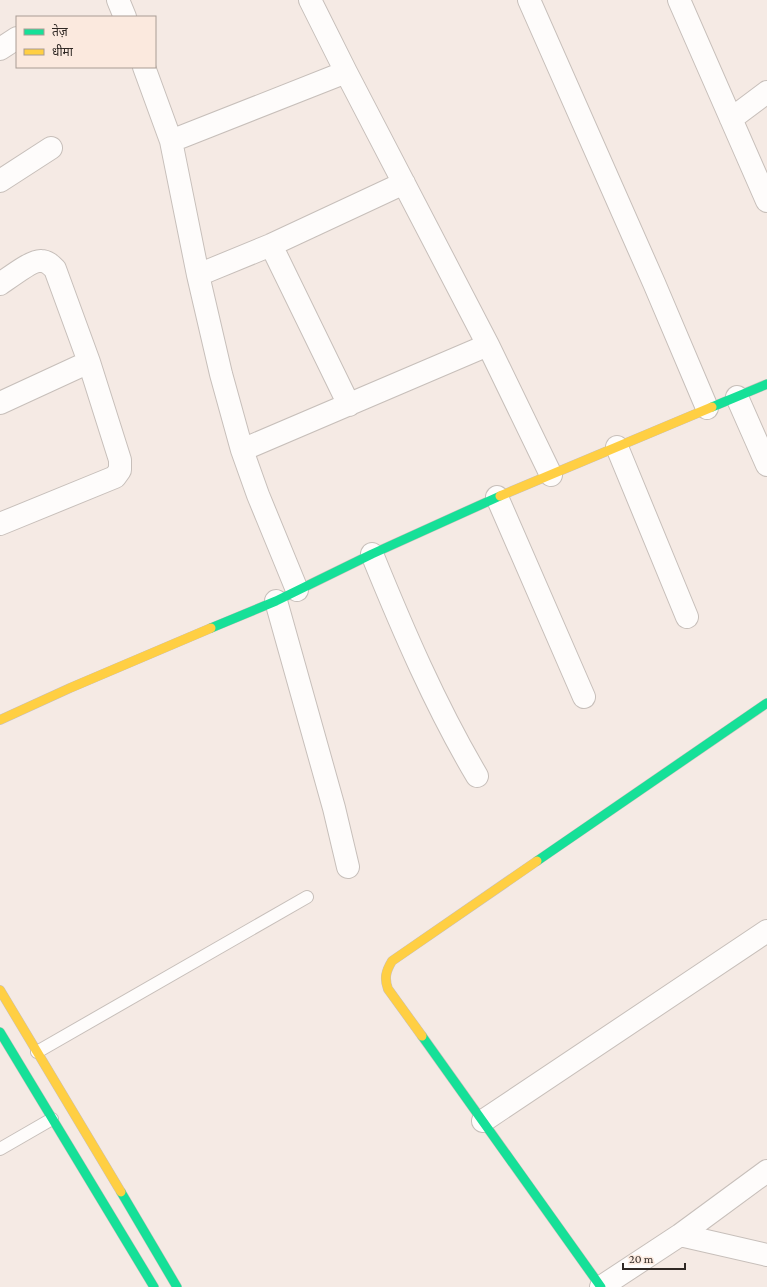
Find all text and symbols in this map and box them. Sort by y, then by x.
legend [16,16,156,68]
text: तेज़ [52,24,69,39]
text: धीमा [52,44,74,59]
scale bar [623,1245,685,1271]
text: 20 m [629,1252,654,1266]

